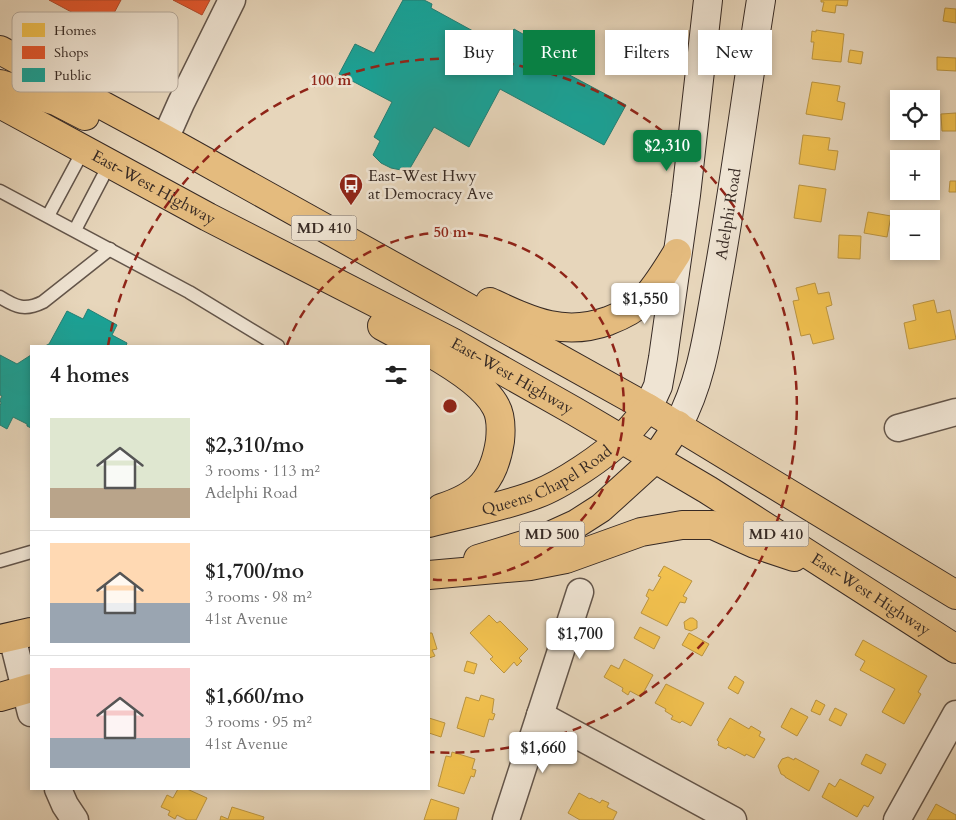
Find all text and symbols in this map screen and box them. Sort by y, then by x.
legend [12,12,178,92]
text: Homes [54,21,96,40]
chip: Buy [445,30,513,75]
chip: Rent [523,30,595,75]
chip: Filters [605,30,688,75]
chip: New [698,30,772,75]
text: Shops [54,43,89,62]
text: Public [54,66,91,85]
text: 100 m [311,70,352,90]
map controls [890,90,940,260]
button: locate [890,90,940,140]
pin: $2,310 [626,130,708,172]
text: $2,310 [644,135,690,157]
street label: East-West Highway [88,145,220,230]
button: + [890,150,940,200]
place label: East-West Hwy at Democracy Ave [368,165,494,205]
street label: Adelphi Road [710,166,747,261]
bus stop icon: East-West Hwy at Democracy Ave [338,172,364,206]
button: − [890,210,940,260]
road number: MD 410 [292,216,356,240]
text: 50 m [433,222,467,242]
pin: $1,550 [604,282,686,325]
text: $1,550 [622,288,668,310]
street label: East-West Highway [447,333,578,420]
text: 4 homes [50,361,129,390]
icon: filters [382,361,410,389]
centre of rings [441,397,459,415]
text: $2,310/mo [205,431,304,460]
icon: home [90,438,150,498]
street label: Queens Chapel Road [479,440,617,521]
text: 3 rooms · 113 m² [205,460,320,482]
text: Adelphi Road [205,482,298,504]
road number: MD 500 [520,522,584,546]
road number: MD 410 [744,522,808,546]
street label: East-West Highway [807,548,935,641]
text: $1,700/mo [205,557,304,586]
icon: home [90,563,150,623]
text: 3 rooms · 98 m² [205,586,312,608]
text: 41st Avenue [205,608,288,630]
pin: $1,700 [539,618,621,660]
text: $1,700 [557,623,603,645]
text: $1,660/mo [205,682,304,711]
icon: home [90,688,150,748]
text: 3 rooms · 95 m² [205,711,312,733]
pin: $1,660 [502,732,584,774]
text: 41st Avenue [205,733,288,755]
text: $1,660 [520,737,566,759]

